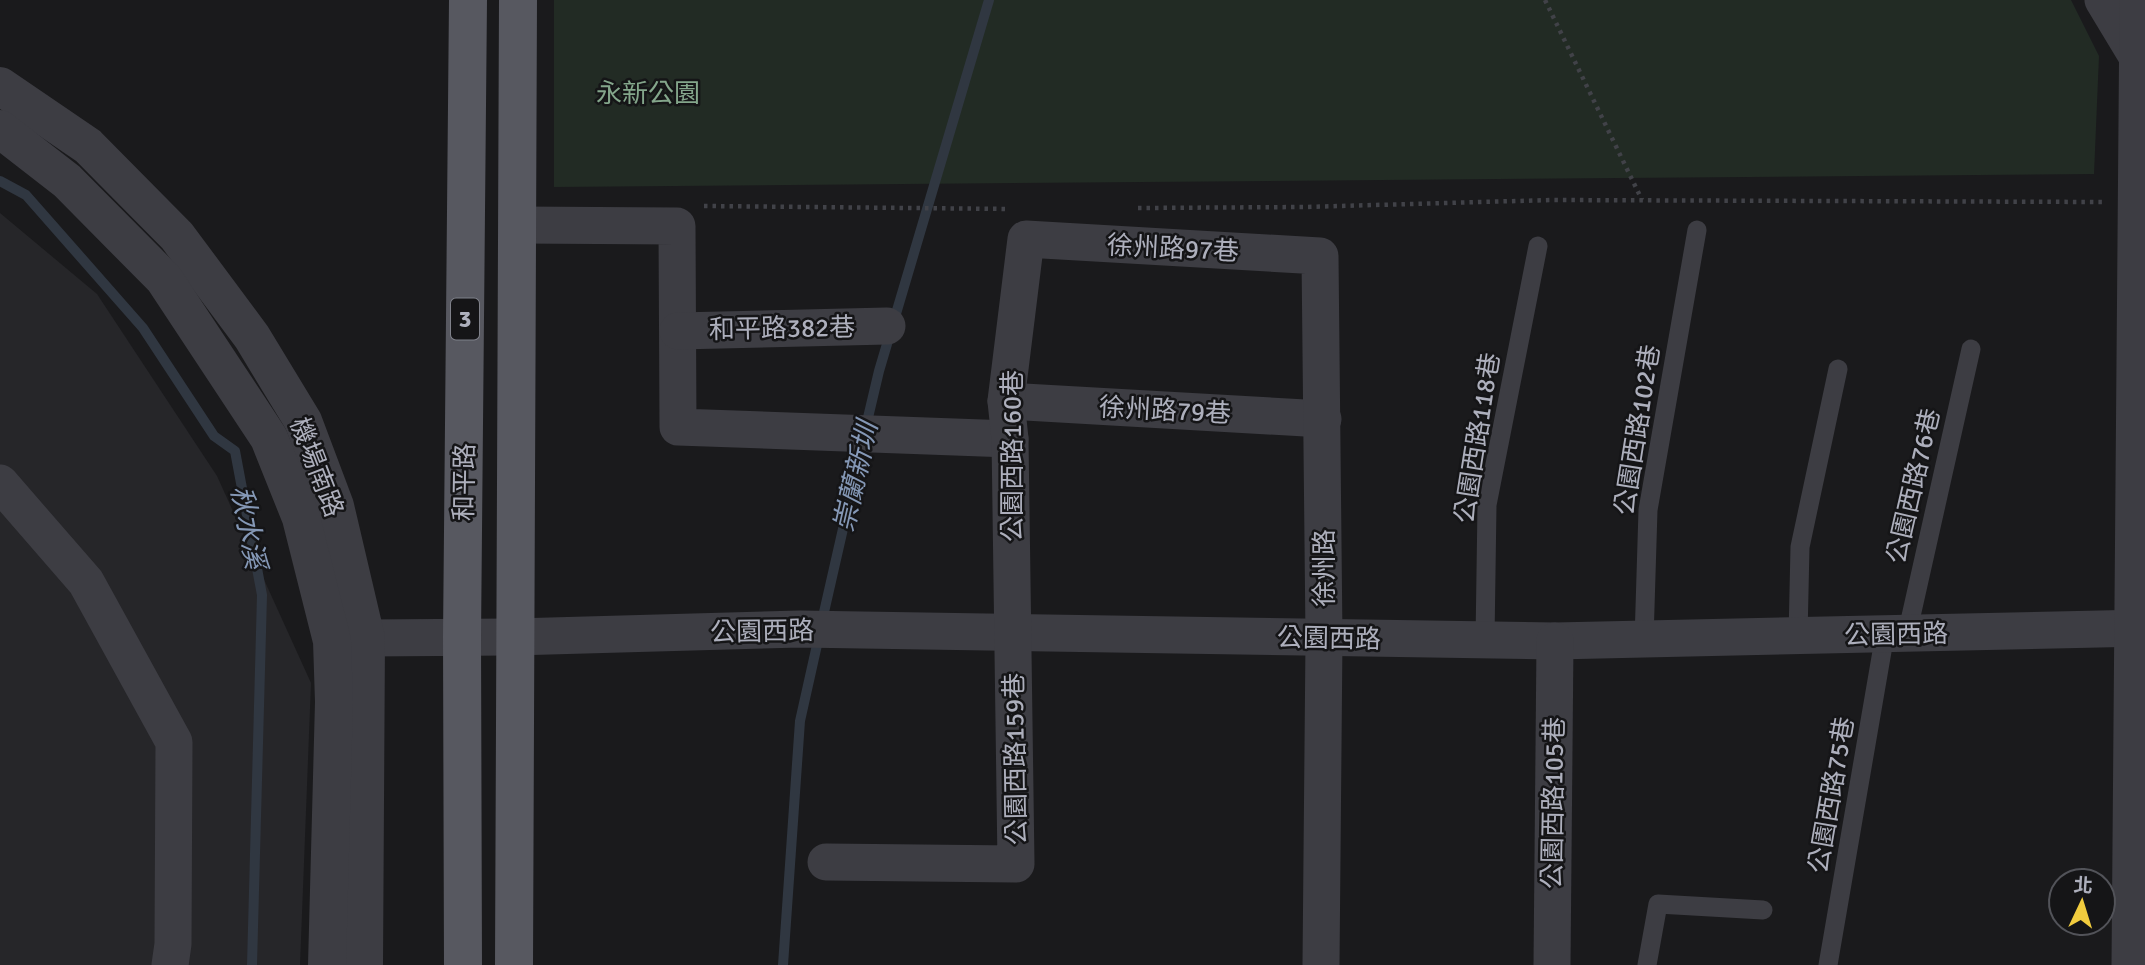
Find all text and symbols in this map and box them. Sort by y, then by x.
park label: 永新公園 [596,78,700,110]
street label: 徐州路97巷 [1106,230,1240,268]
road number: 3 [451,298,479,340]
street label: 和平路382巷 [709,312,855,346]
street label: 公園西路102巷 [1609,343,1667,518]
street label: 公園西路118巷 [1449,351,1507,526]
street label: 公園西路160巷 [997,370,1029,542]
street label: 徐州路79巷 [1098,392,1232,430]
street label: 公園西路76巷 [1881,406,1947,567]
street label: 機場南路 [282,413,350,522]
water label: 崇蘭新圳 [827,415,886,536]
street label: 和平路 [448,443,482,521]
water label: 秋水溪 [223,483,273,576]
street label: 徐州路 [1309,529,1341,607]
street label: 公園西路 [710,615,814,649]
street label: 公園西路 [1844,618,1948,652]
street label: 公園西路 [1277,622,1381,656]
street label: 公園西路159巷 [999,673,1033,845]
street label: 公園西路75巷 [1803,715,1861,876]
street label: 公園西路105巷 [1537,717,1571,889]
north arrow [2047,867,2117,937]
text: 北 [2073,873,2093,899]

